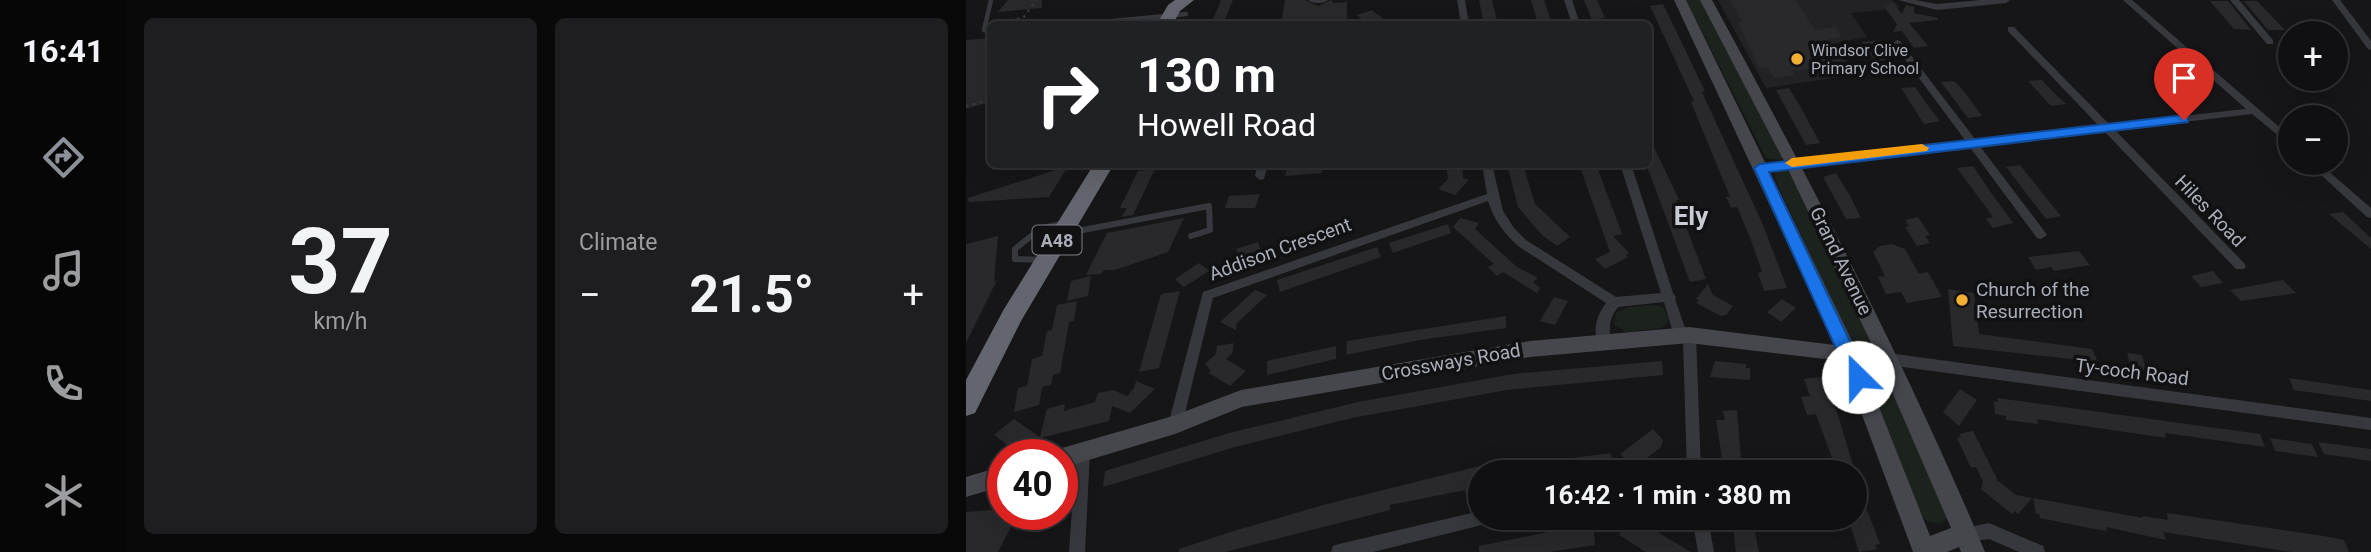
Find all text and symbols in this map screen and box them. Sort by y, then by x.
map controls [2278,21,2348,175]
button: + [2278,21,2348,91]
text: 16:41 [22,32,104,70]
place label: Windsor Clive Primary School [1811,41,1919,78]
text: 130 m [1137,47,1276,104]
pin [2154,48,2214,120]
icon: right [1022,49,1113,140]
marker: Windsor Clive Primary School [1789,51,1805,67]
icon: arrive [2165,59,2203,97]
button: − [2278,105,2348,175]
text: Howell Road [1137,106,1316,144]
icon: directions [39,133,88,182]
street label: Hiles Road [2170,170,2250,252]
district label: Ely [1674,201,1709,231]
street label: Grand Avenue [1805,203,1877,319]
text: 37 [288,209,393,315]
street label: Addison Crescent [1206,213,1354,285]
road number: A48 [1032,226,1082,254]
text: Climate [579,229,658,256]
icon: music [39,246,88,295]
text: 21.5° [689,264,814,325]
text: − [579,273,601,317]
text: + [902,273,924,317]
place label: Church of the Resurrection [1976,278,2090,323]
marker: Church of the Resurrection [1954,292,1970,308]
text: km/h [314,308,368,335]
street label: Crossways Road [1380,338,1522,386]
position arrow [1821,340,1895,414]
street label: Ty-coch Road [2074,354,2190,390]
icon: phone [39,359,88,408]
speed limit sign: 40 [987,439,1078,530]
icon: climate [39,471,88,520]
text: 16:42 · 1 min · 380 m [1544,480,1791,510]

